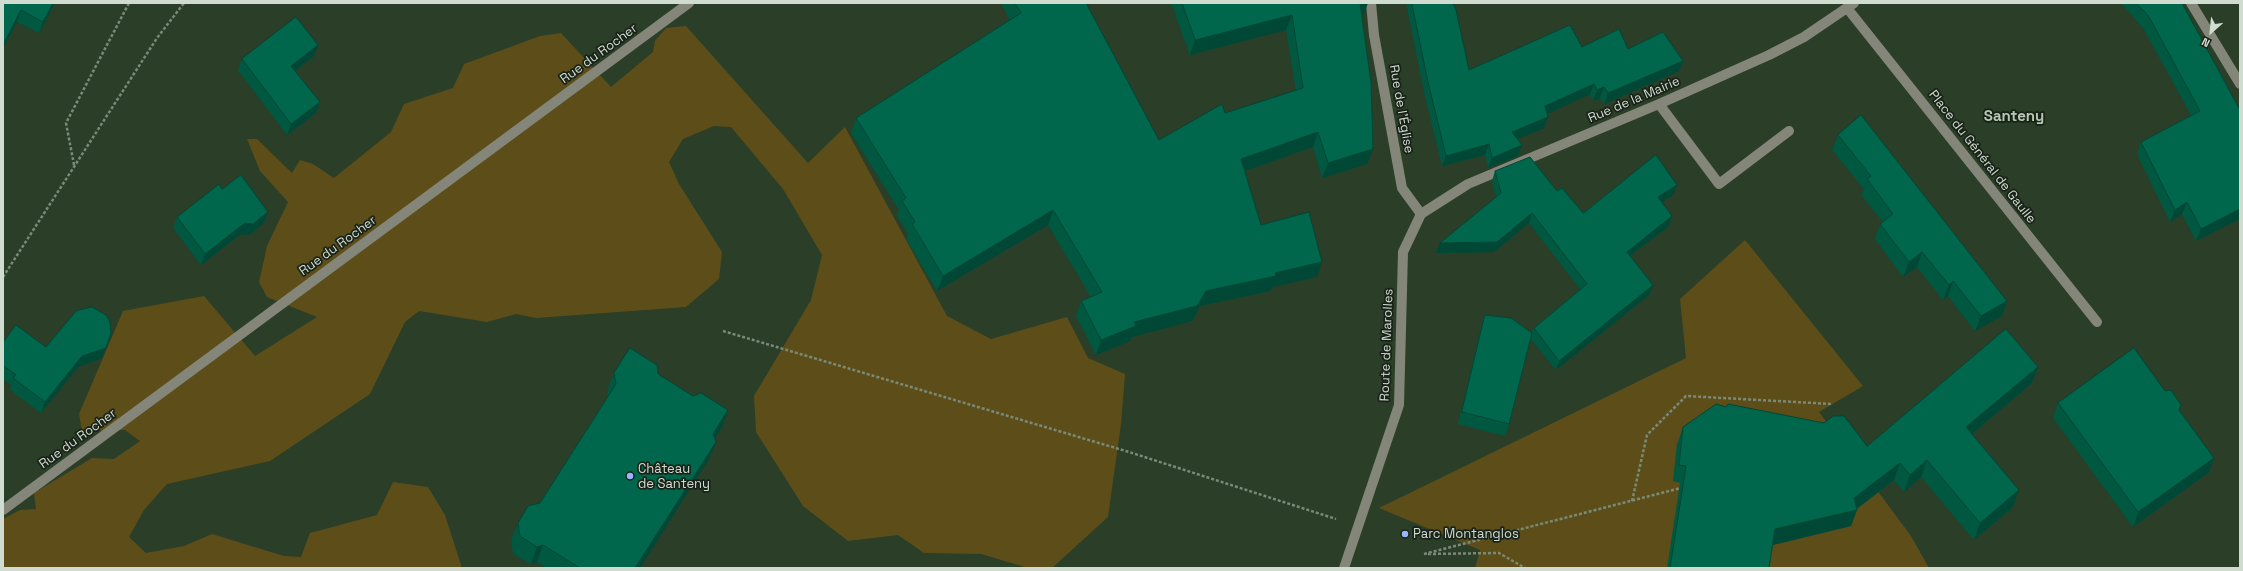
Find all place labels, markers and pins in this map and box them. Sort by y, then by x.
place label: Château de Santeny [638,461,710,492]
marker: Château de Santeny [625,471,635,481]
place label: Parc Montanglos [1413,526,1519,542]
marker: Parc Montanglos [1400,529,1410,539]

